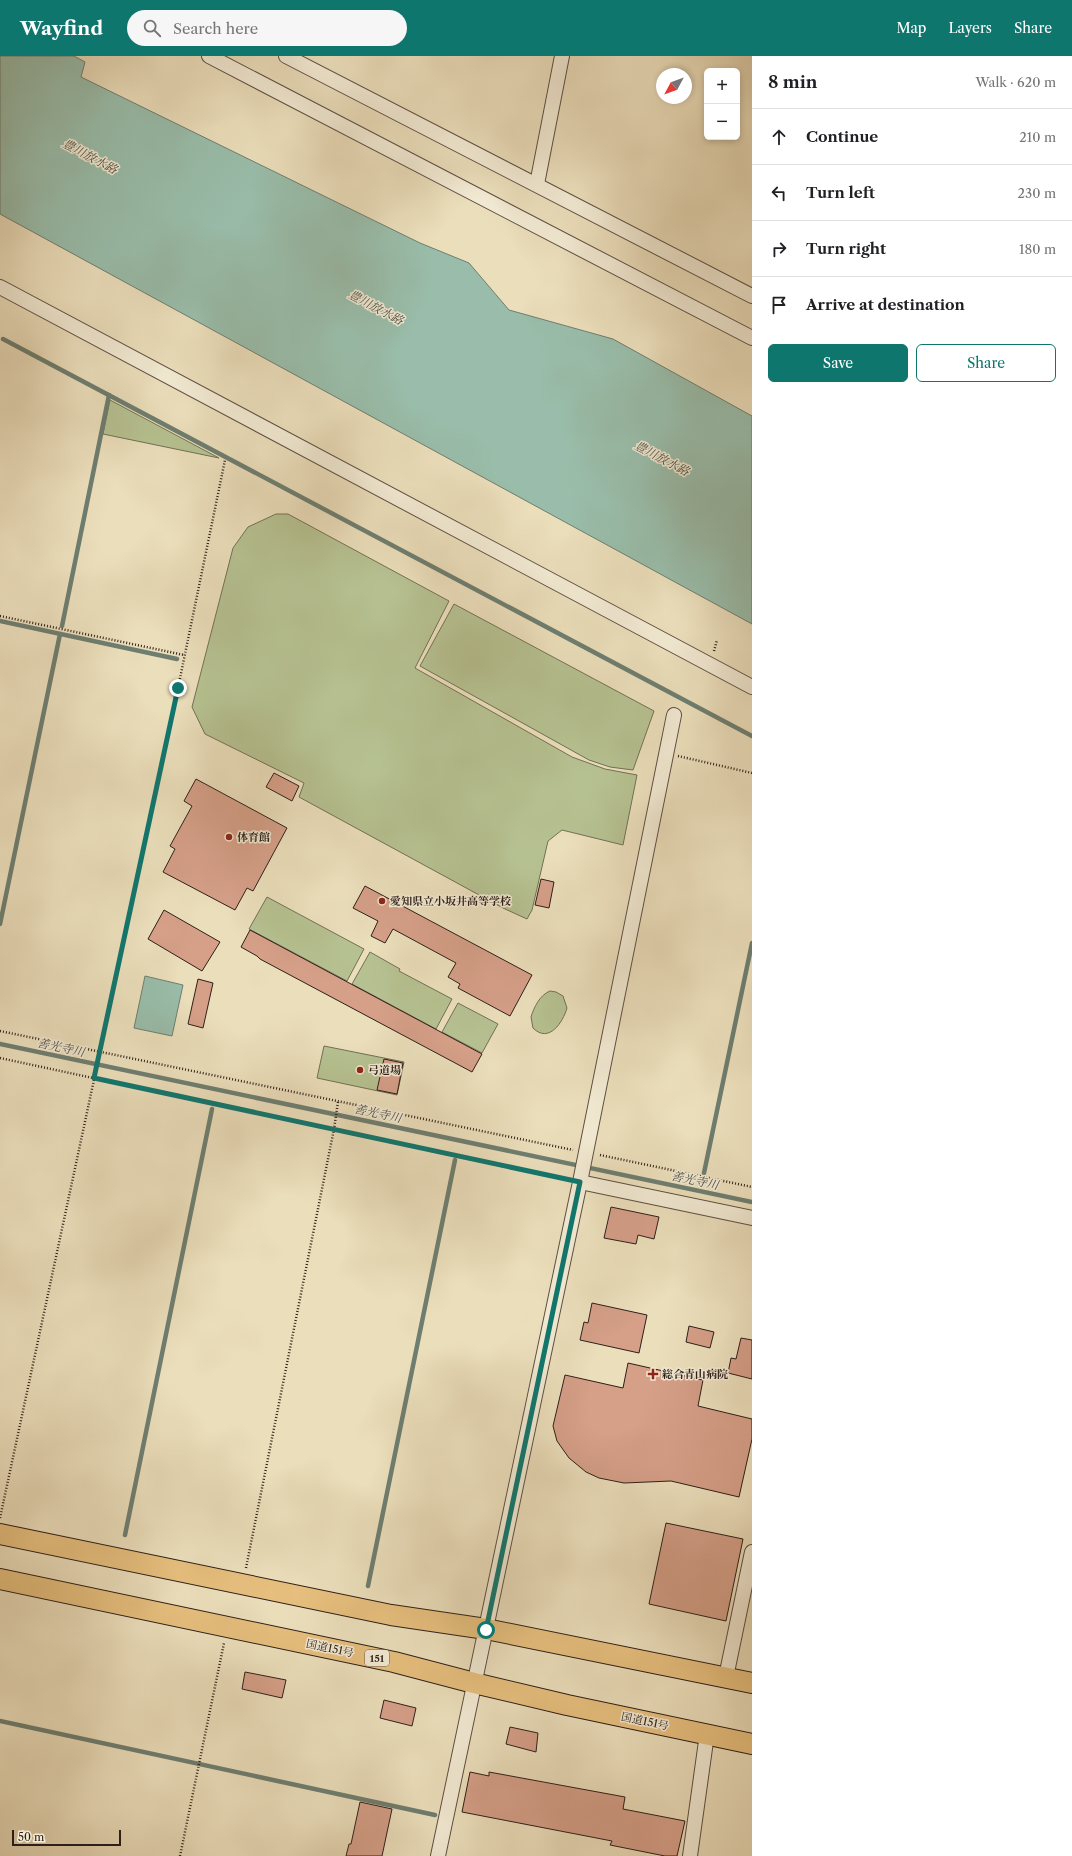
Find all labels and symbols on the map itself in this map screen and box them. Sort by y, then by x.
north arrow [656,68,692,104]
water label: 豊川放水路 [60,135,121,177]
water label: 豊川放水路 [346,286,407,328]
water label: 豊川放水路 [632,437,693,479]
route end [169,679,187,697]
place label: 体育館 [237,830,270,844]
marker: 体育館 [224,832,234,842]
place label: 愛知県立小坂井高等学校 [390,894,511,908]
marker: 愛知県立小坂井高等学校 [377,896,387,906]
water label: 善光寺川 [36,1035,88,1060]
place label: 弓道場 [368,1063,401,1077]
marker: 弓道場 [355,1065,365,1075]
water label: 善光寺川 [353,1101,405,1126]
water label: 善光寺川 [670,1168,722,1193]
place label: 総合青山病院 [662,1367,728,1381]
marker: 総合青山病院 [647,1368,659,1380]
route start [477,1621,495,1639]
street label: 国道151号 [305,1636,355,1660]
road number: 151 [365,1650,389,1666]
street label: 国道151号 [620,1709,670,1733]
scale bar [12,1828,121,1847]

